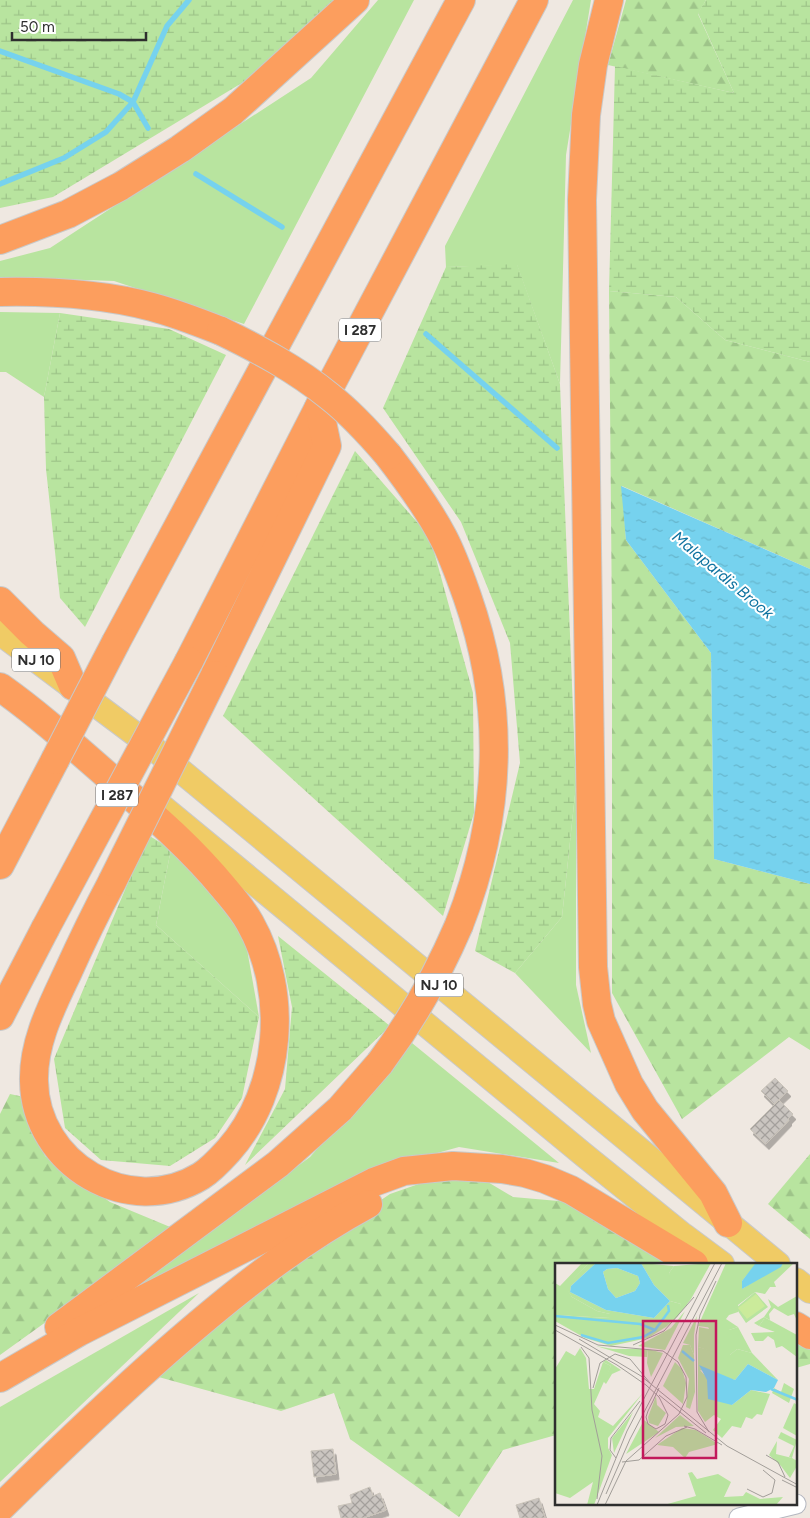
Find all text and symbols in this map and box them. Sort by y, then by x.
scale bar [12,10,146,42]
text: 50 m [20,18,55,36]
road number: I 287 [339,318,381,342]
water label: Malapardis Brook [669,527,778,624]
road number: NJ 10 [12,648,60,672]
road number: I 287 [96,784,138,806]
road number: NJ 10 [415,974,463,996]
inset map [555,1263,798,1506]

